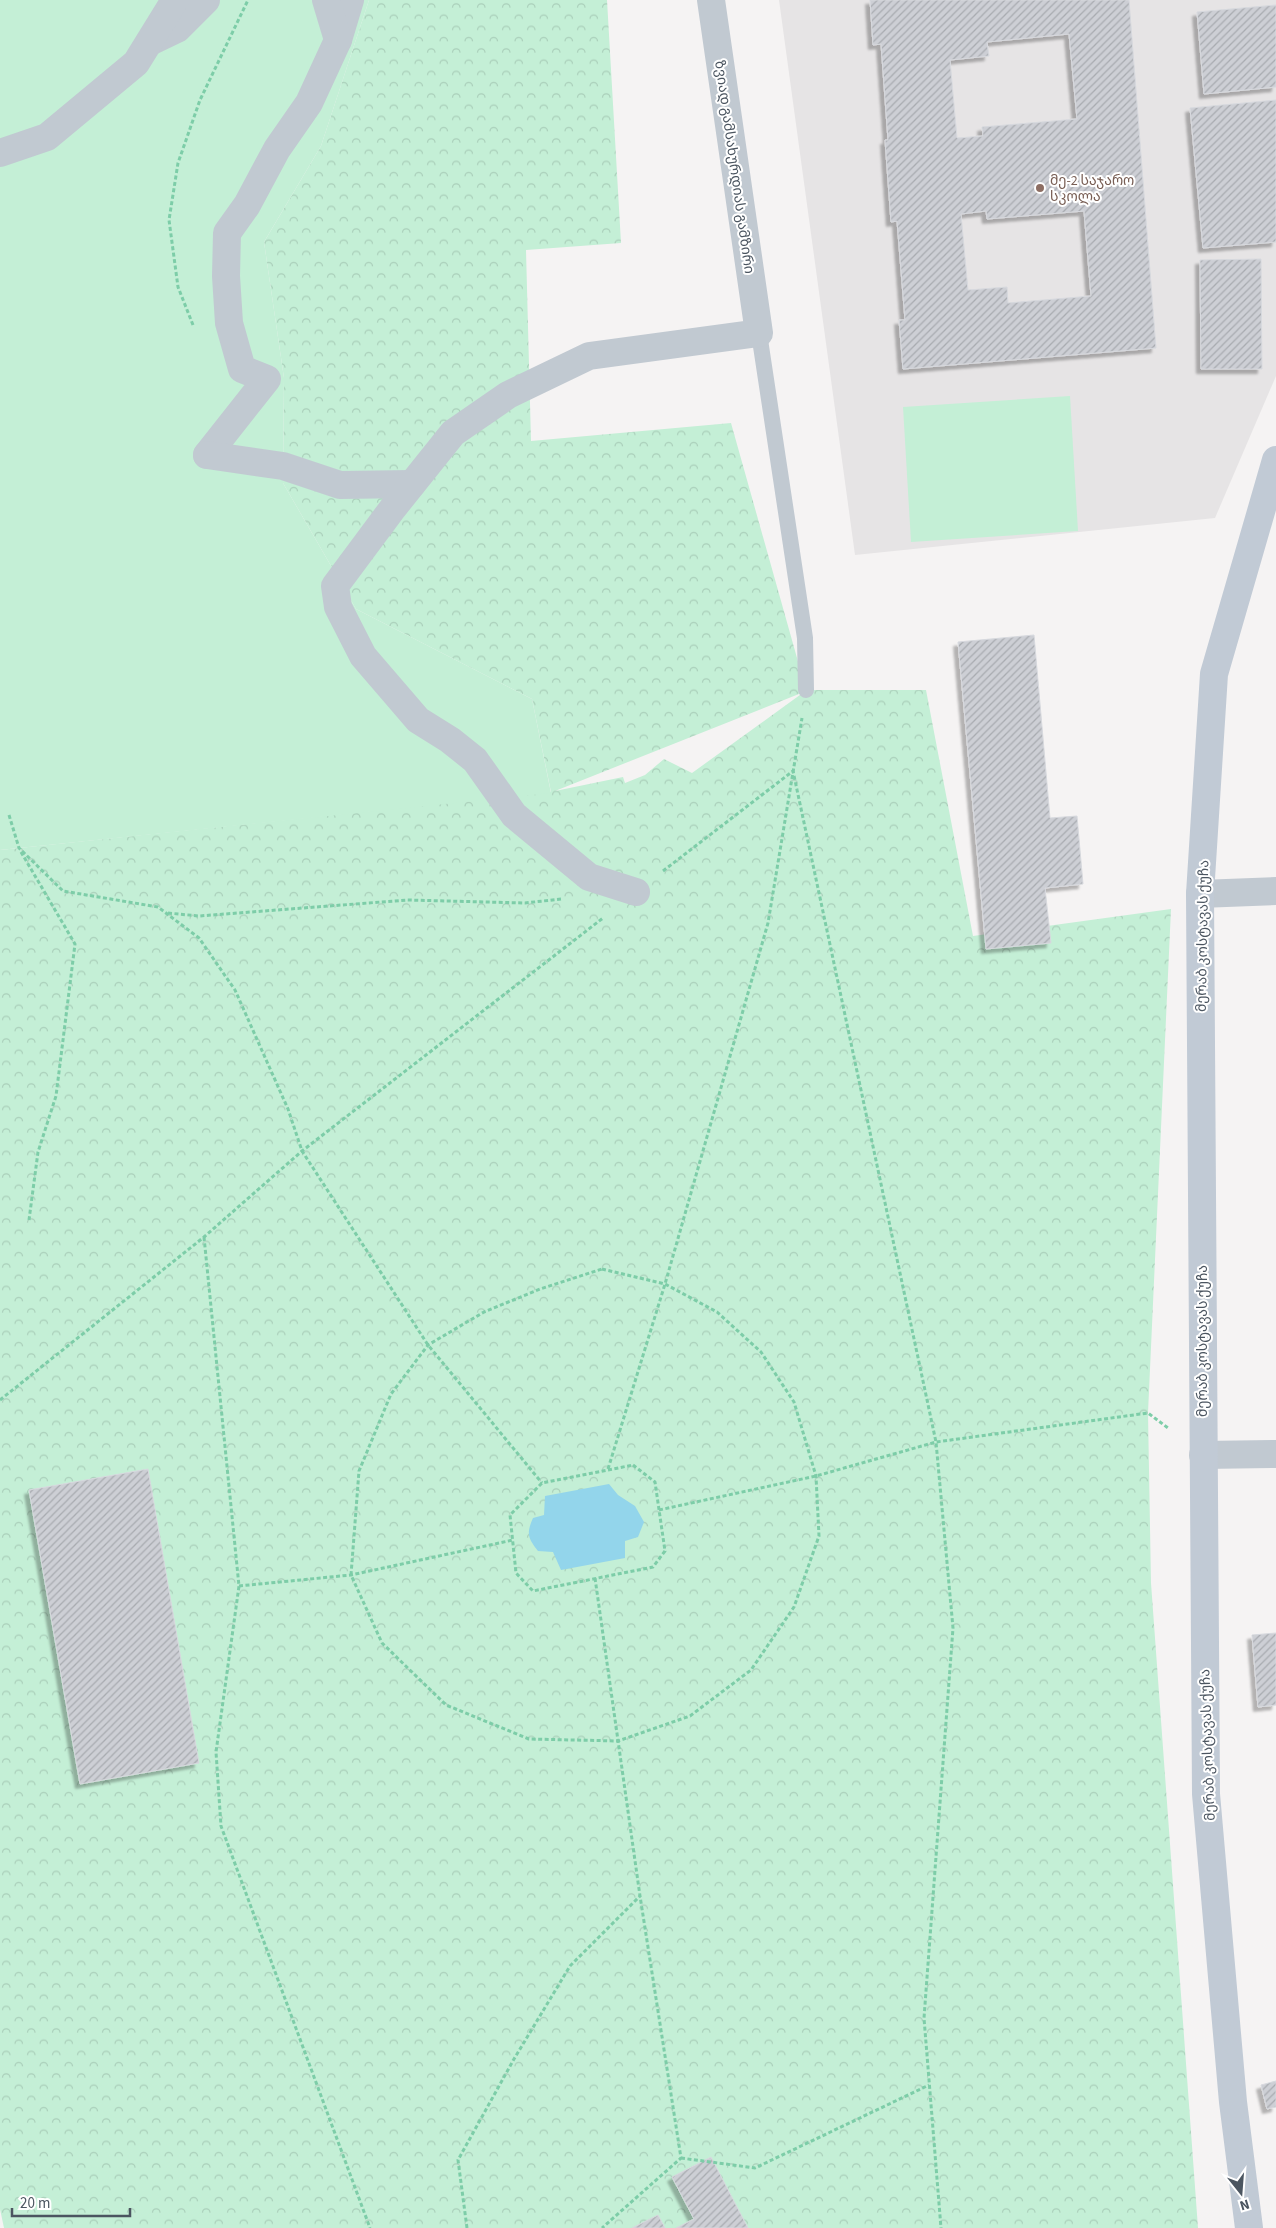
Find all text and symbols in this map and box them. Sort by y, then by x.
street label: ზვიად გამსახურდიას გამზირი [709,59,759,275]
place label: მე-2 საჯარო სკოლა [1050,171,1134,207]
marker: მე-2 საჯარო სკოლა [1034,182,1046,194]
street label: მერაბ კოსტავას ქუჩა [1192,860,1214,1012]
street label: მერაბ კოსტავას ქუჩა [1193,1265,1213,1417]
street label: მერაბ კოსტავას ქუჩა [1195,1669,1221,1821]
north arrow [1216,2168,1266,2218]
scale bar [12,2186,130,2218]
text: 20 m [20,2193,50,2214]
text: N [1237,2194,1252,2215]

